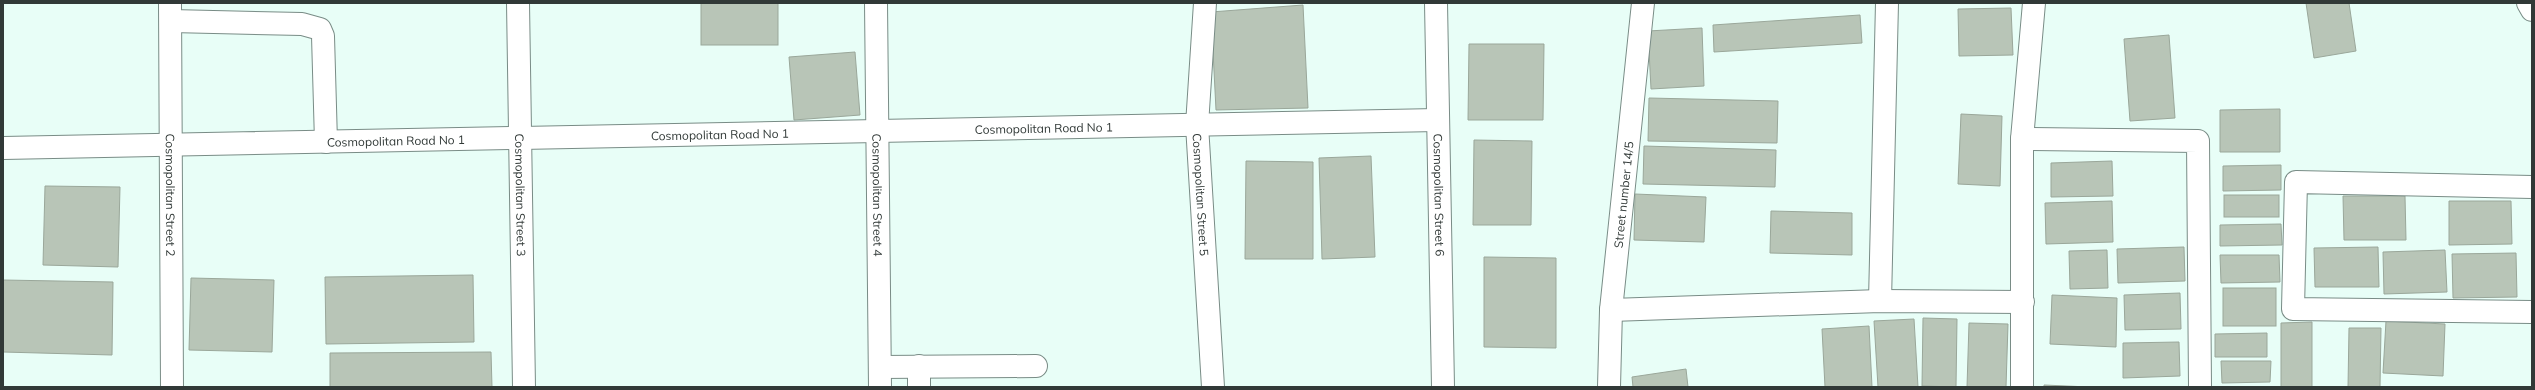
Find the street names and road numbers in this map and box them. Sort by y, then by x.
street label: Cosmopolitan Road No 1 [975,119,1113,137]
street label: Cosmopolitan Road No 1 [651,125,789,143]
street label: Cosmopolitan Road No 1 [327,131,465,149]
street label: Cosmopolitan Street 2 [163,133,179,257]
street label: Cosmopolitan Street 3 [513,133,529,257]
street label: Cosmopolitan Street 4 [870,133,886,257]
street label: Cosmopolitan Street 5 [1190,133,1212,256]
street label: Cosmopolitan Street 6 [1431,133,1448,257]
street label: Street number 14/5 [1610,141,1636,249]

